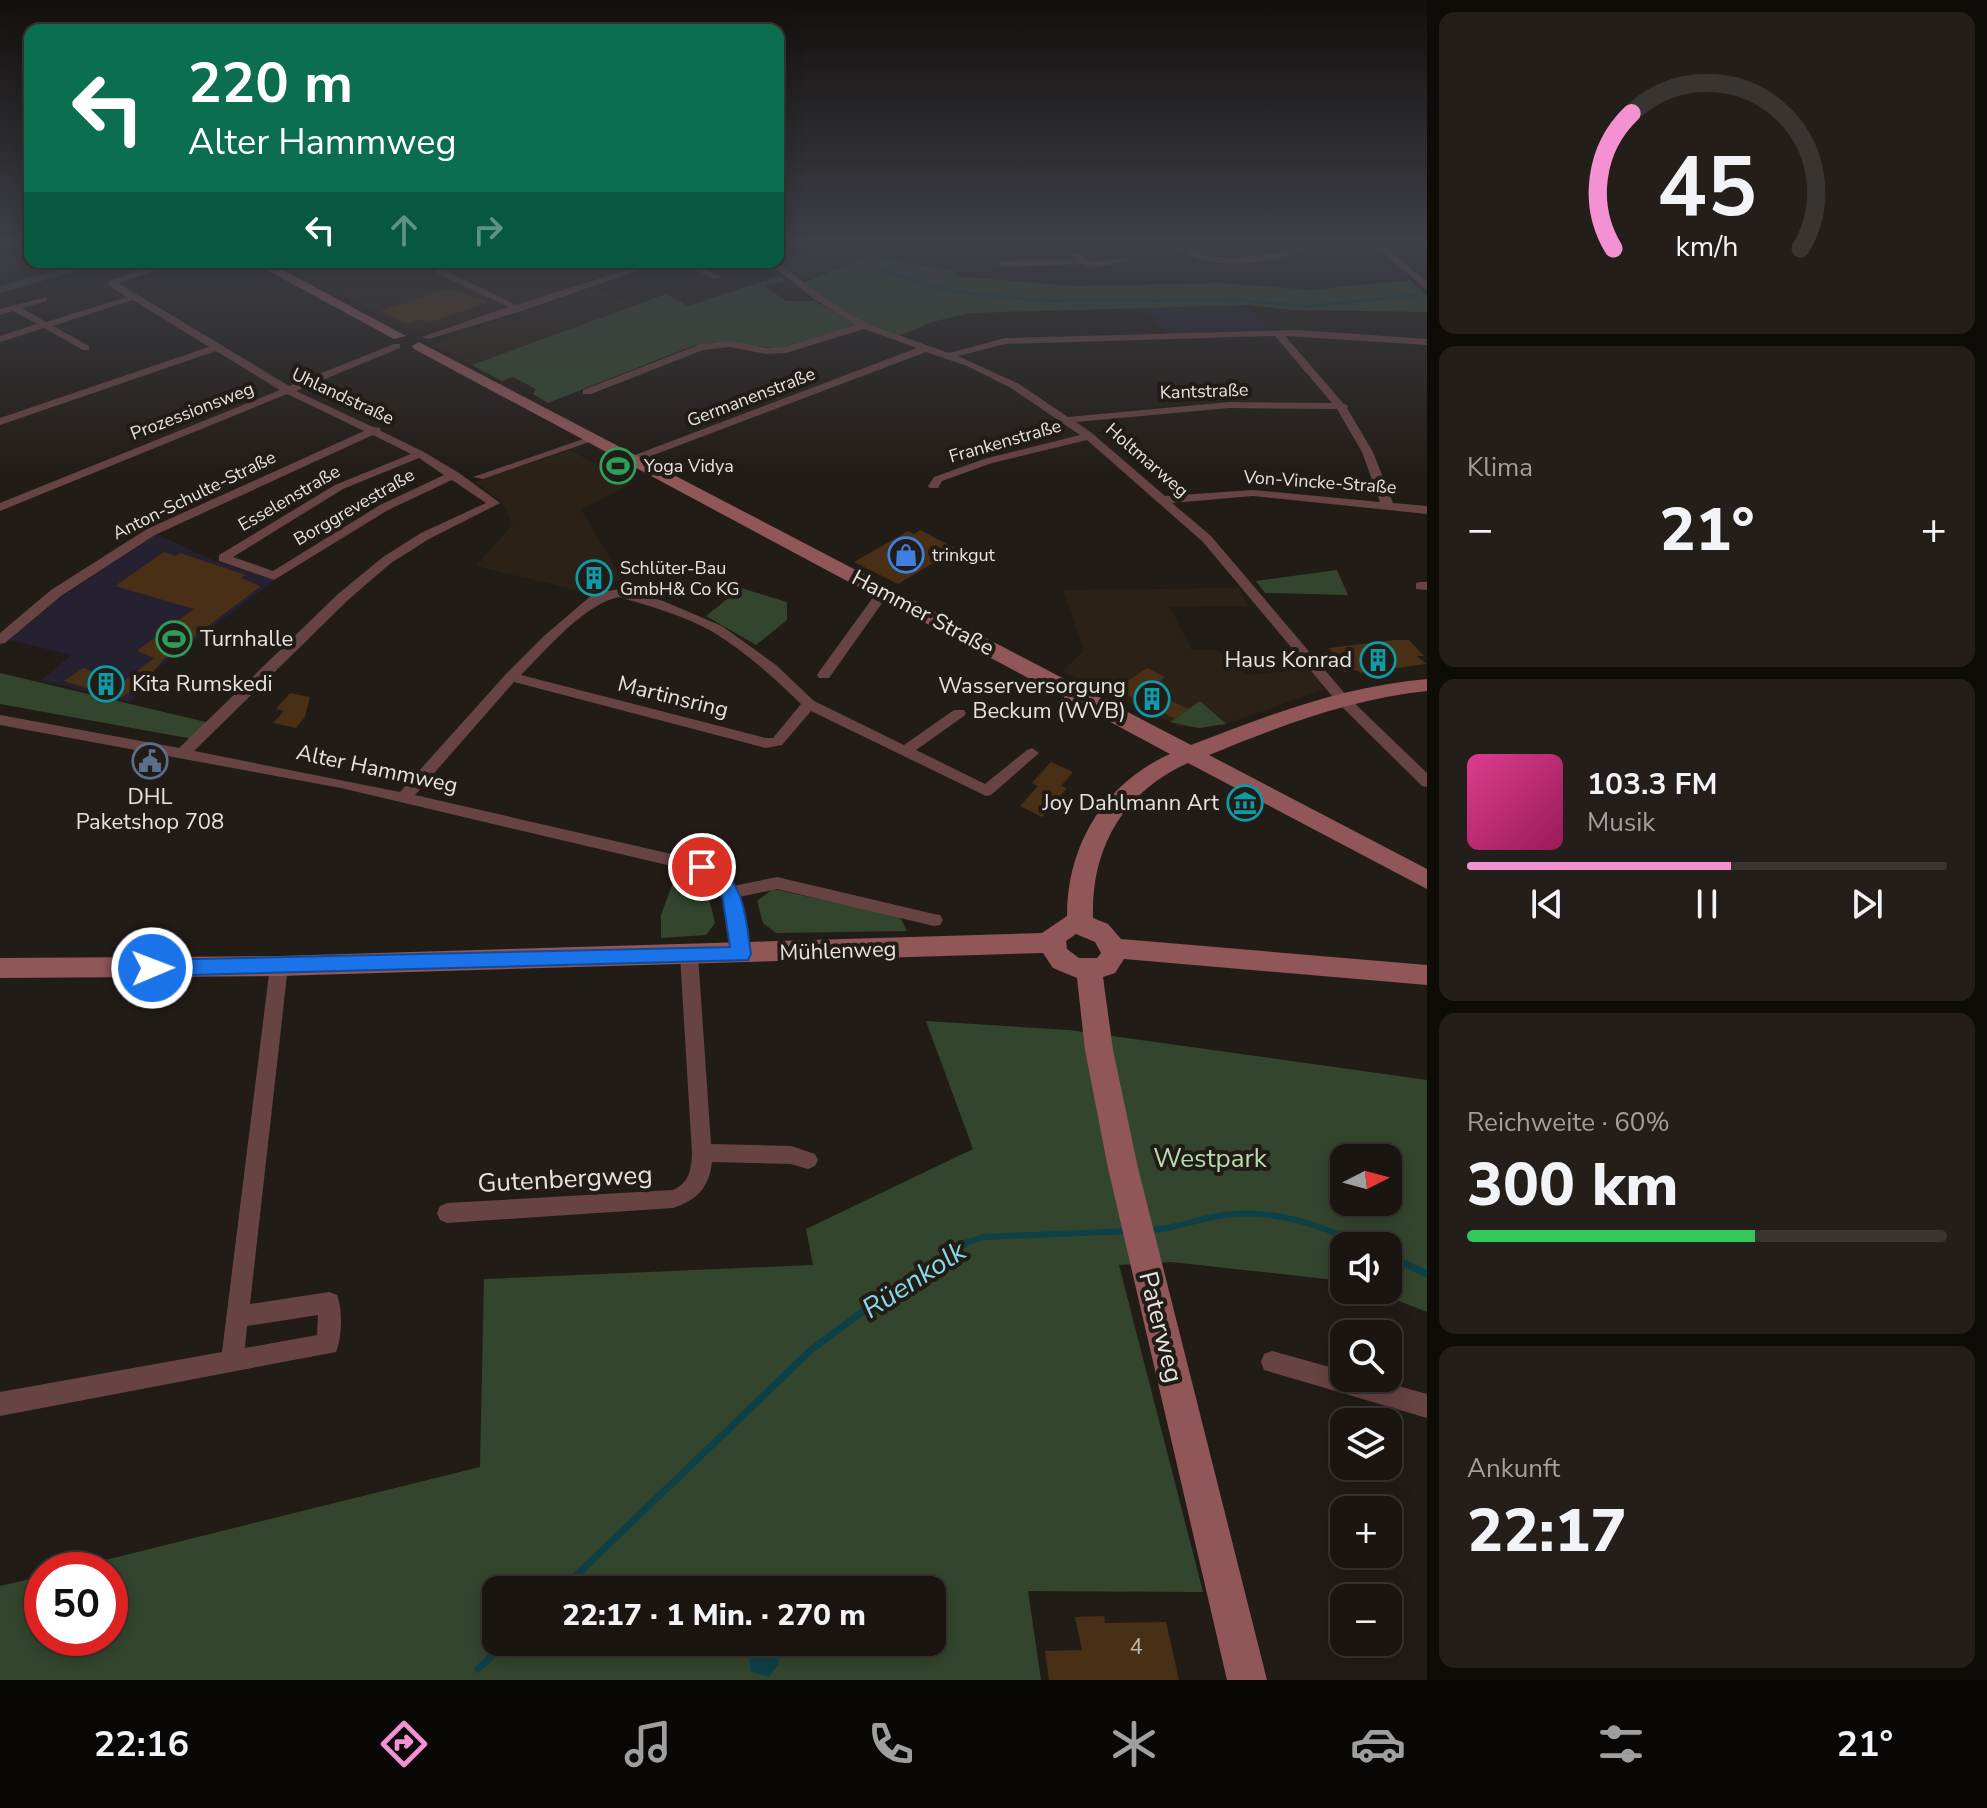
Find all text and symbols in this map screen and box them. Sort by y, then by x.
text: 220 m [188,45,353,122]
icon: left [56,56,160,160]
text: Alter Hammweg [188,118,456,167]
text: 45 [1657,130,1757,243]
icon: left [298,208,342,252]
icon: ahead [382,208,426,252]
icon: right [466,208,510,252]
text: km/h [1676,227,1738,266]
street label: Uhlandstraße [288,362,398,430]
street label: Germanenstraße [683,362,819,432]
street label: Prozessionsweg [127,376,257,446]
street label: Kantstraße [1159,377,1249,405]
street label: Frankenstraße [946,414,1064,468]
street label: Holtmarweg [1101,417,1193,503]
street label: Anton-Schulte-Straße [108,445,280,545]
sports icon: Yoga Vidya [599,447,637,485]
text: Klima [1467,450,1533,485]
place label: Yoga Vidya [643,454,734,478]
street label: Esselenstraße [234,459,344,537]
street label: Borggrevestraße [289,463,419,551]
street label: Von-Vincke-Straße [1242,465,1397,499]
text: 21° [1659,489,1755,571]
text: − [1467,500,1493,560]
text: + [1921,500,1947,560]
shop icon: trinkgut [887,536,925,574]
place label: trinkgut [932,543,996,567]
place label: Schlüter-Bau GmbH& Co KG [620,556,740,601]
building icon: Schlüter-Bau GmbH& Co KG [575,559,613,597]
street label: Hammer Straße [847,563,999,663]
sports icon: Turnhalle [155,620,193,658]
place label: Turnhalle [200,624,293,654]
building icon: Haus Konrad [1359,641,1397,679]
place label: Haus Konrad [1225,645,1352,675]
building icon: Kita Rumskedi [87,665,125,703]
place label: Kita Rumskedi [132,669,273,699]
street label: Martinsring [614,669,732,725]
place label: Wasserversorgung Beckum (WVB) [938,671,1126,726]
building icon: Wasserversorgung Beckum (WVB) [1133,680,1171,718]
street label: Alter Hammweg [294,737,460,801]
public building icon: DHL Paketshop 708 [131,742,169,780]
text: 103.3 FM [1587,764,1717,805]
place label: DHL Paketshop 708 [76,782,224,837]
museum icon: Joy Dahlmann Art [1226,784,1264,822]
place label: Joy Dahlmann Art [1042,788,1219,818]
text: Musik [1587,805,1655,840]
pin [668,833,736,901]
icon: arrive [680,845,724,889]
icon: previous [1525,882,1569,926]
icon: pause [1685,882,1729,926]
icon: next [1845,882,1889,926]
position arrow [110,926,194,1010]
street label: Mühlenweg [779,934,897,968]
text: Reichweite · 60% [1467,1105,1670,1140]
park label: Westpark [1153,1141,1268,1176]
north arrow [1330,1144,1402,1216]
map controls [1330,1144,1402,1656]
text: 300 km [1467,1144,1679,1226]
street label: Gutenbergweg [477,1157,653,1201]
water label: Rüenkolk [855,1232,974,1328]
button: sound [1330,1232,1402,1304]
street label: Paterweg [1130,1268,1192,1386]
button: search [1330,1320,1402,1392]
button: layers [1330,1408,1402,1480]
text: Ankunft [1467,1451,1560,1486]
text: 22:17 [1467,1490,1627,1572]
button: + [1330,1496,1402,1568]
speed limit sign: 50 [24,1552,128,1656]
button: − [1330,1584,1402,1656]
text: 22:17 · 1 Min. · 270 m [562,1595,866,1636]
house number: 4 [1129,1632,1143,1662]
icon: directions [376,1716,432,1772]
icon: music [620,1716,676,1772]
icon: phone [863,1716,919,1772]
icon: climate [1106,1716,1162,1772]
icon: car [1350,1716,1406,1772]
icon: filters [1593,1716,1649,1772]
text: 22:16 [94,1720,189,1769]
text: 21° [1836,1720,1893,1769]

